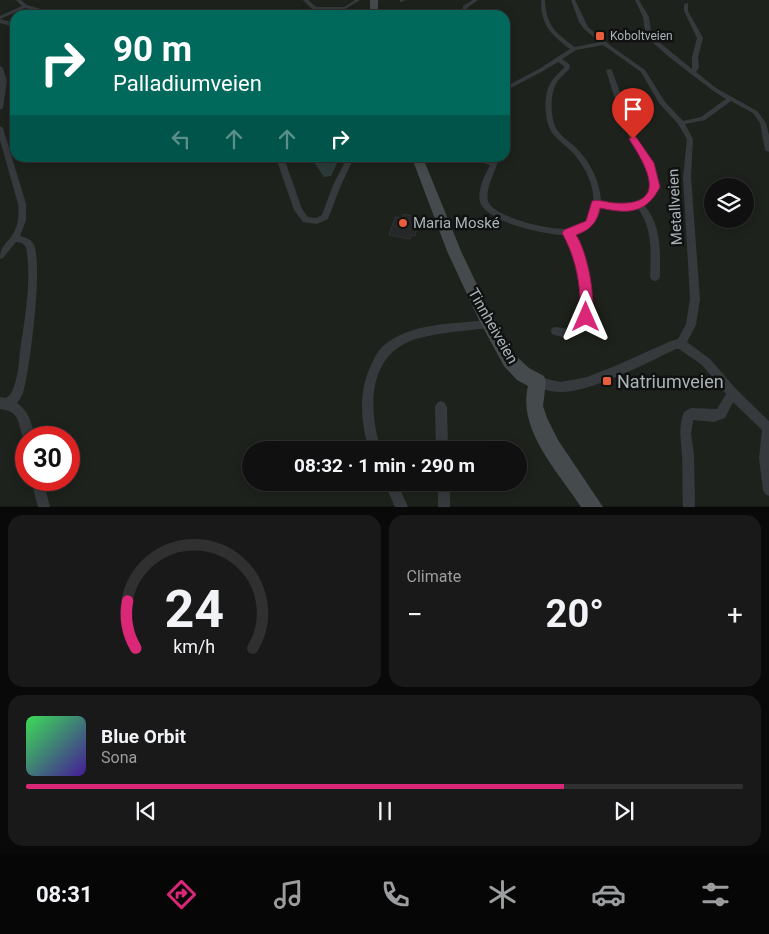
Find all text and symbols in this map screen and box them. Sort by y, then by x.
text: 90 m [113,29,192,70]
place label: Koboltveien [610,29,673,43]
icon: right [30,30,95,95]
marker: Koboltveien [594,30,606,42]
text: Palladiumveien [113,71,262,96]
pin [612,88,654,139]
icon: arrive [619,95,647,123]
icon: left [167,125,195,153]
icon: ahead [220,125,248,153]
icon: ahead [273,125,301,153]
icon: right [326,125,354,153]
street label: Metallveien [664,168,686,246]
map controls [704,178,754,228]
button: layers [704,178,754,228]
place label: Maria Moské [413,214,500,232]
marker: Maria Moské [397,217,409,229]
street label: Tinnheiveien [464,285,522,367]
position arrow [559,290,611,342]
place label: Natriumveien [617,371,724,392]
marker: Natriumveien [601,375,613,387]
speed limit sign: 30 [15,426,80,491]
text: 08:32 · 1 min · 290 m [294,454,475,477]
text: Climate [407,567,461,586]
text: 24 [164,579,224,640]
text: 20° [546,592,604,636]
text: − [407,598,423,631]
text: + [727,598,743,631]
text: km/h [173,636,215,657]
text: Blue Orbit [101,725,186,748]
text: Sona [101,748,137,767]
icon: previous [132,797,160,825]
icon: pause [371,797,399,825]
icon: next [610,797,638,825]
icon: directions [164,877,199,912]
icon: music [271,877,306,912]
icon: phone [378,877,413,912]
icon: climate [485,877,520,912]
icon: car [591,877,626,912]
icon: filters [698,877,733,912]
text: 08:31 [36,882,93,907]

